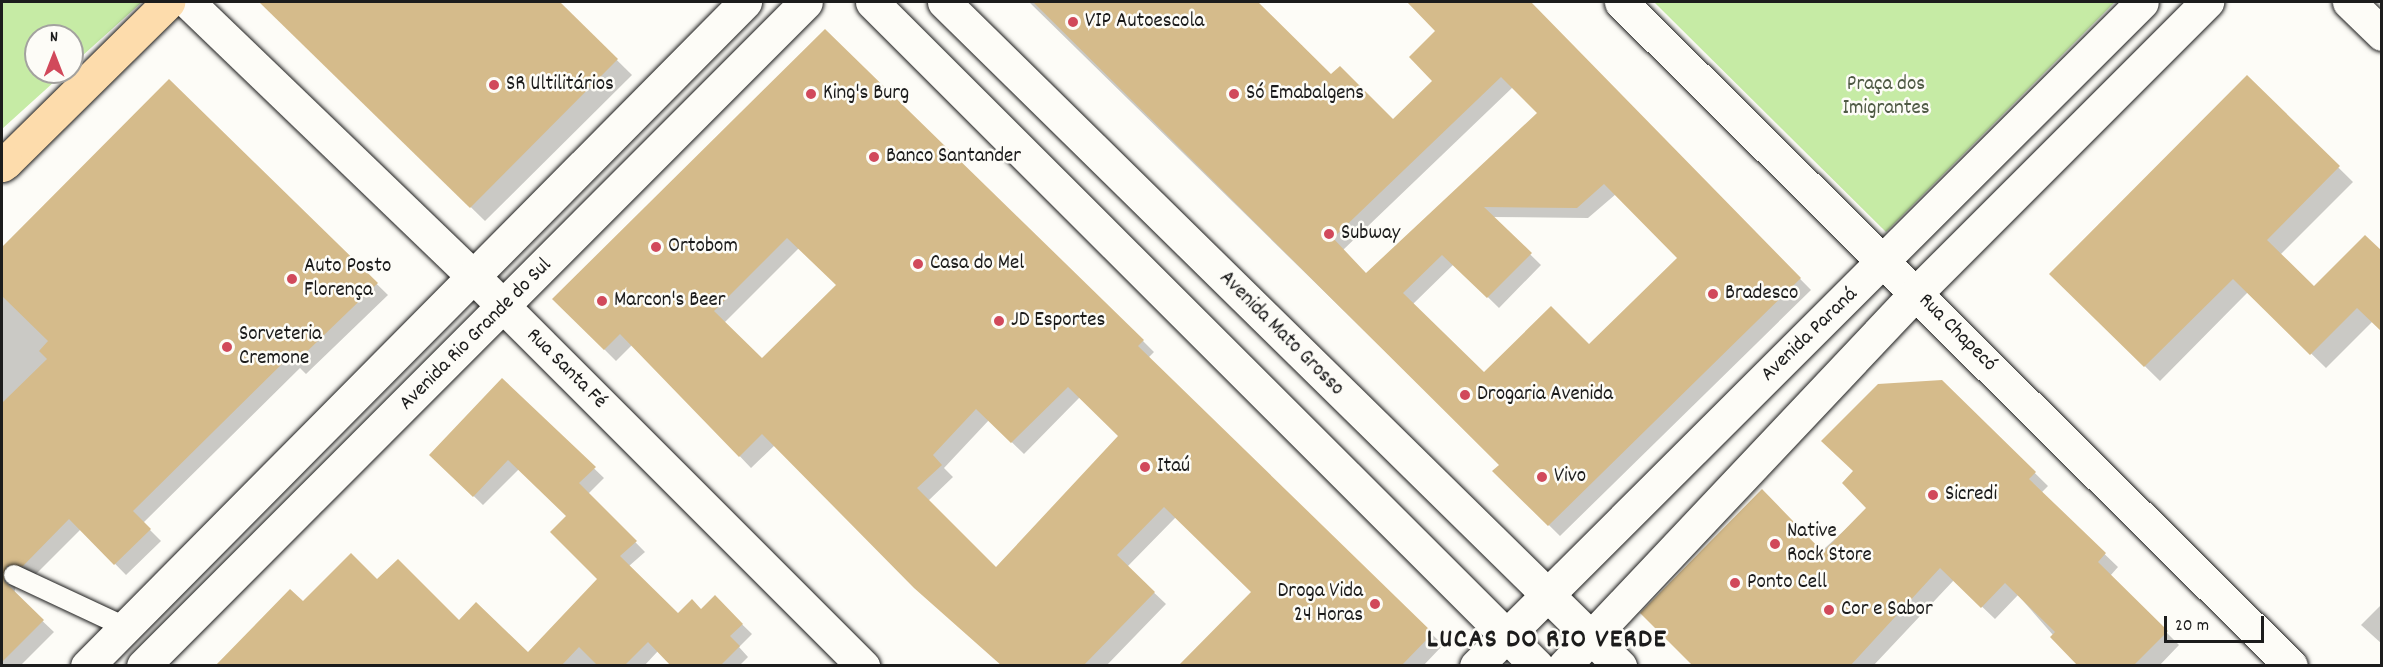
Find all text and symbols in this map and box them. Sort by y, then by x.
place label: VIP Autoescola [1085,9,1204,35]
marker: VIP Autoescola [1066,15,1080,29]
north arrow [24,24,84,84]
text: N [50,26,58,49]
place label: SR Ultilitários [506,72,614,98]
park label: Praça dos Imigrantes [1842,72,1930,122]
marker: SR Ultilitários [487,78,501,92]
place label: King's Burg [823,81,909,107]
place label: Só Emabalgens [1246,81,1364,107]
marker: King's Burg [804,87,818,101]
marker: Só Emabalgens [1227,87,1241,101]
place label: Banco Santander [886,144,1021,170]
marker: Banco Santander [867,150,881,164]
place label: Subway [1341,221,1400,247]
marker: Subway [1322,227,1336,241]
place label: Ortobom [668,234,738,260]
marker: Ortobom [649,240,663,254]
place label: Casa do Mel [930,251,1024,277]
place label: Auto Posto Florença [304,254,391,304]
street label: Avenida Rio Grande do Sul [395,254,557,416]
marker: Casa do Mel [911,257,925,271]
street label: Avenida Mato Grosso [1213,266,1349,402]
marker: Auto Posto Florença [285,272,299,286]
place label: Bradesco [1725,281,1798,307]
street label: Avenida Paraná [1756,283,1864,387]
marker: Bradesco [1706,287,1720,301]
place label: Marcon's Beer [614,288,725,314]
street label: Rua Chapecó [1913,289,2001,377]
marker: Marcon's Beer [595,294,609,308]
place label: JD Esportes [1011,308,1105,334]
marker: JD Esportes [992,314,1006,328]
place label: Sorveteria Cremone [239,322,322,372]
street label: Rua Santa Fé [520,323,612,415]
marker: Sorveteria Cremone [220,340,234,354]
place label: Drogaria Avenida [1477,382,1613,408]
marker: Drogaria Avenida [1458,388,1472,402]
place label: Itaú [1157,454,1190,480]
marker: Itaú [1138,460,1152,474]
place label: Vivo [1554,464,1586,490]
marker: Vivo [1535,470,1549,484]
place label: Sicredi [1945,482,1997,508]
marker: Sicredi [1926,488,1940,502]
place label: Native Rock Store [1787,519,1872,569]
marker: Native Rock Store [1768,537,1782,551]
place label: Ponto Cell [1747,570,1827,596]
marker: Ponto Cell [1728,576,1742,590]
place label: Droga Vida 24 Horas [1278,579,1363,629]
marker: Droga Vida 24 Horas [1368,597,1382,611]
place label: Cor e Sabor [1841,597,1933,623]
marker: Cor e Sabor [1822,603,1836,617]
scale bar [2167,604,2268,642]
text: 20 m [2175,614,2209,639]
district label: LUCAS DO RIO VERDE [1427,625,1667,657]

